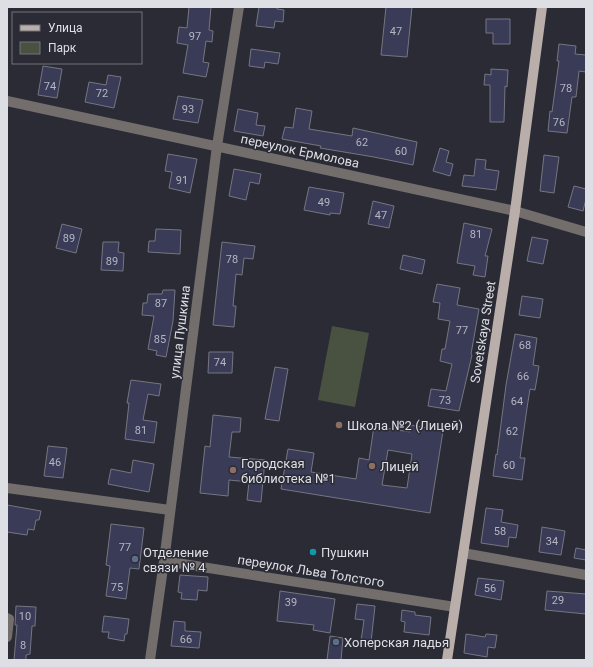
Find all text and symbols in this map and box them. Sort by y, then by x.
legend [12,12,142,64]
text: Улица [48,21,83,35]
house number: 47 [390,25,402,38]
house number: 97 [189,30,201,43]
text: Парк [48,41,77,55]
house number: 74 [44,80,56,93]
house number: 78 [560,82,572,95]
house number: 72 [96,87,108,100]
house number: 93 [182,103,194,116]
house number: 76 [553,116,565,129]
street label: переулок Ермолова [239,131,361,171]
house number: 62 [356,136,368,149]
house number: 60 [395,145,407,158]
house number: 91 [176,174,188,187]
house number: 49 [318,196,330,209]
house number: 47 [375,209,387,222]
house number: 81 [470,228,482,241]
house number: 89 [63,232,75,245]
house number: 78 [226,253,238,266]
house number: 89 [106,255,118,268]
street label: Sovetskaya Street [468,280,498,384]
street label: улица Пушкина [167,284,193,380]
house number: 87 [155,297,167,310]
house number: 77 [456,324,468,337]
house number: 85 [154,333,166,346]
house number: 68 [519,339,531,352]
house number: 74 [214,356,226,369]
house number: 66 [517,370,529,383]
house number: 73 [439,394,451,407]
house number: 64 [511,395,523,408]
place label: Школа №2 (Лицей) [347,418,463,433]
marker: Школа №2 (Лицей) [334,420,344,430]
house number: 81 [135,424,147,437]
house number: 62 [506,425,518,438]
house number: 46 [49,456,61,469]
place label: Городская библиотека №1 [241,456,336,486]
place label: Лицей [380,459,419,474]
house number: 60 [503,459,515,472]
marker: Лицей [367,461,377,471]
marker: Городская библиотека №1 [228,465,238,475]
house number: 58 [494,525,506,538]
house number: 34 [546,535,558,548]
house number: 77 [119,541,131,554]
place label: Отделение связи № 4 [143,545,209,575]
place label: Пушкин [321,545,369,560]
marker: Пушкин [308,547,318,557]
street label: переулок Льва Толстого [237,552,385,590]
marker: Отделение связи № 4 [130,554,140,564]
house number: 75 [111,581,123,594]
house number: 56 [484,582,496,595]
house number: 29 [552,594,564,607]
house number: 39 [285,596,297,609]
house number: 10 [19,610,31,623]
house number: 66 [180,633,192,646]
place label: Хоперская ладья [344,635,449,650]
marker: Хоперская ладья [331,637,341,647]
house number: 8 [20,639,26,652]

